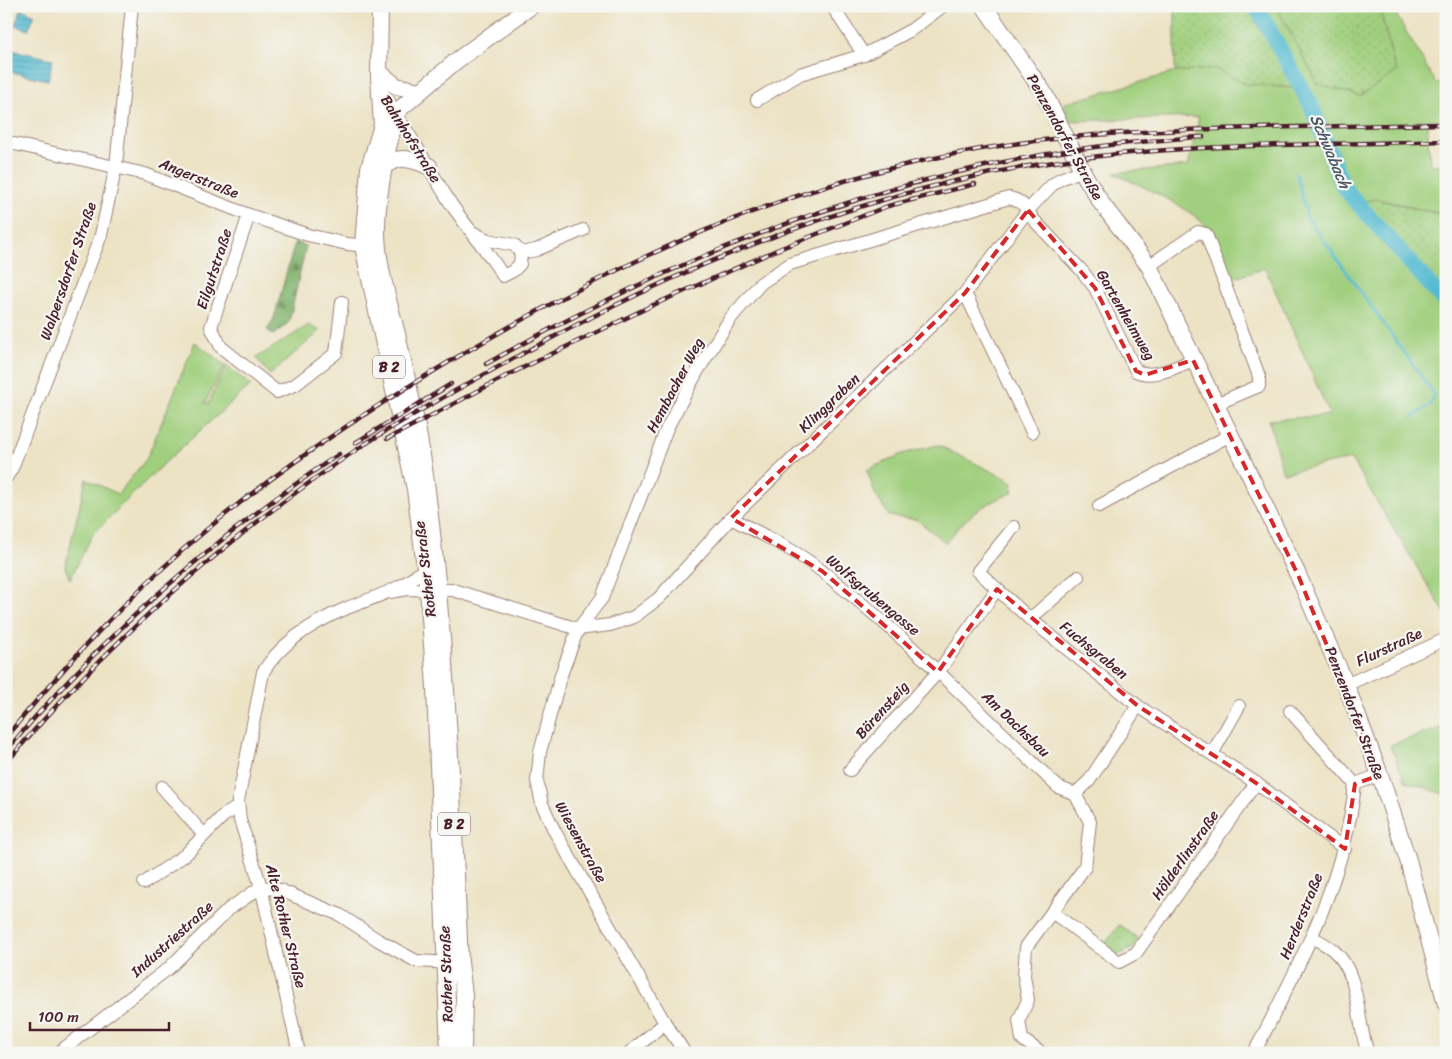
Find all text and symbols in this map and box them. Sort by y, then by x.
street label: Penzendorfer Straße [1019,69,1111,205]
street label: Bahnhofstraße [374,90,449,188]
water label: Schwabach [1302,109,1360,195]
street label: Angerstraße [154,150,243,206]
street label: Walpersdorfer Straße [32,198,104,344]
street label: Eilgutstraße [189,225,239,313]
street label: Gartenheimweg [1089,264,1163,366]
street label: Hembacher Weg [639,333,711,437]
road number: B 2 [373,356,405,378]
street label: Klinggraben [792,367,866,439]
street label: Rother Straße [406,519,444,619]
street label: Wolfsgrubengasse [820,547,926,643]
street label: Fuchsgraben [1054,614,1134,686]
street label: Flurstraße [1352,620,1426,674]
street label: Penzendorfer Straße [1318,643,1392,783]
street label: Bärensteig [849,675,916,745]
street label: Am Dachsbau [975,684,1057,764]
street label: Wiesenstraße [548,796,614,888]
street label: Hölderlinstraße [1144,804,1226,906]
road number: B 2 [438,812,470,836]
street label: Alte Rother Straße [258,860,314,991]
street label: Herderstraße [1272,868,1330,963]
street label: Industriestraße [124,894,220,984]
street label: Rother Straße [431,925,461,1023]
scale bar [30,999,169,1031]
text: 100 m [38,1004,79,1030]

